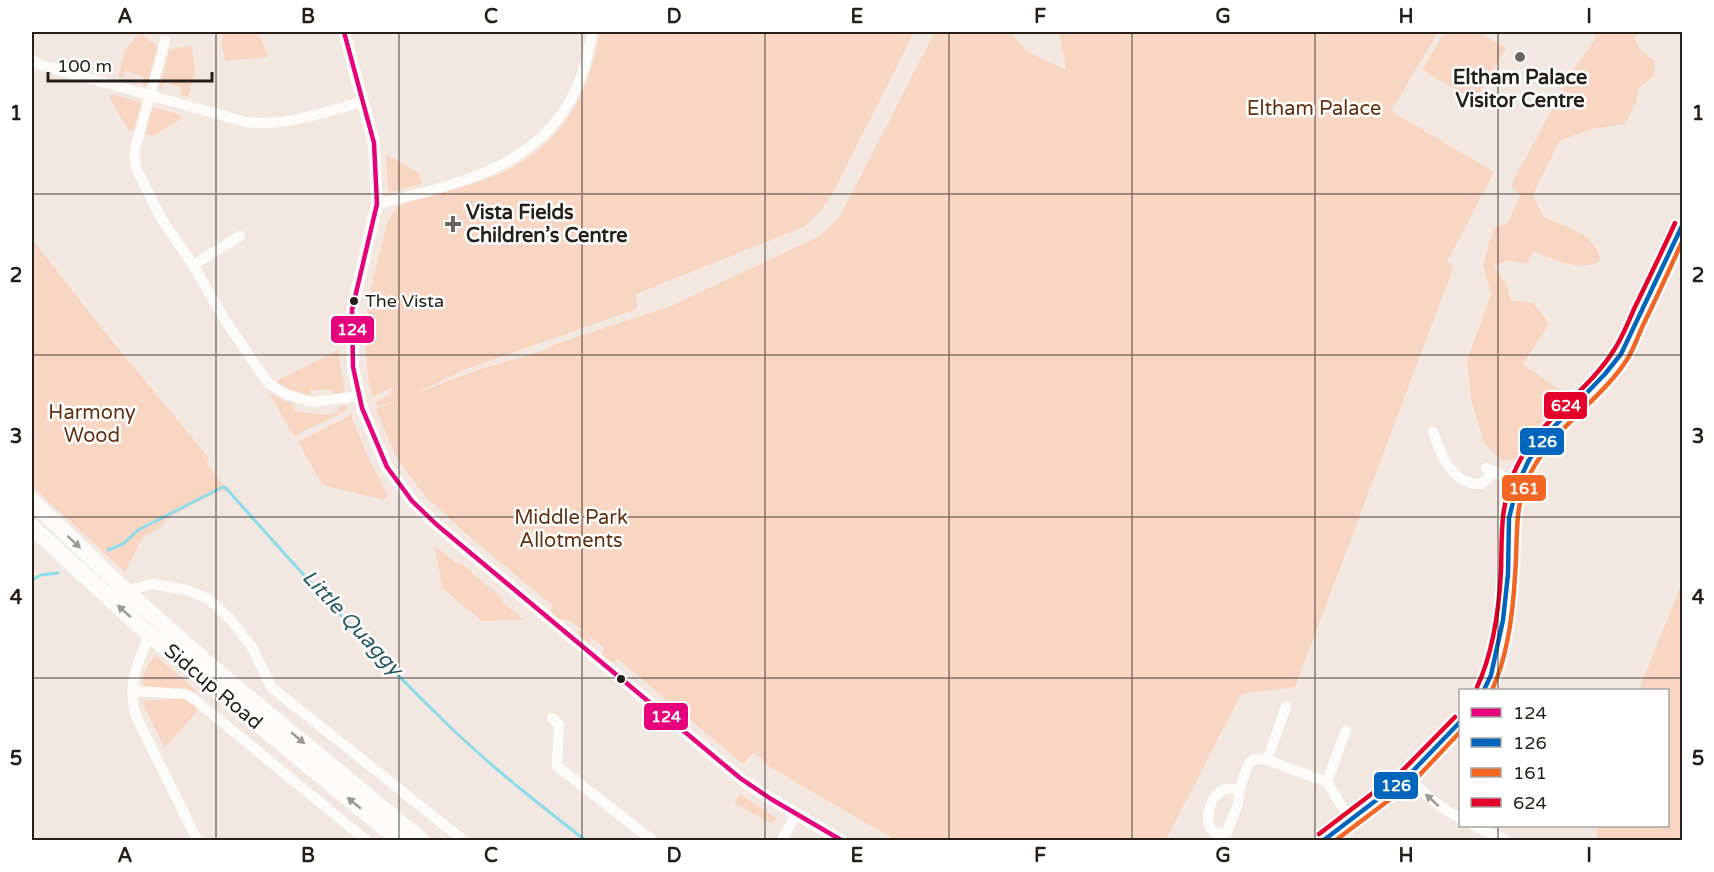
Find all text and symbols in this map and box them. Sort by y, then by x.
text: A [118,5,133,29]
text: B [301,5,315,29]
text: C [484,5,498,29]
text: D [666,5,682,29]
text: E [851,5,864,29]
text: F [1034,5,1046,29]
text: G [1215,5,1231,29]
text: H [1398,5,1414,29]
text: I [1586,5,1592,29]
scale bar [48,45,212,83]
marker: Eltham Palace Visitor Centre [1513,50,1527,64]
text: 100 m [57,55,112,77]
place label: Eltham Palace Visitor Centre [1453,66,1587,113]
park label: Eltham Palace [1247,97,1381,121]
text: 1 [10,102,22,126]
text: 1 [1692,102,1704,126]
place label: Vista Fields Children’s Centre [466,201,628,248]
marker: Vista Fields Children’s Centre [444,215,462,233]
text: 2 [10,264,22,288]
text: 2 [1692,264,1704,288]
place label: The Vista [365,290,444,312]
marker: The Vista [348,295,360,307]
line badge: 124 [330,315,375,344]
text: 124 [337,320,367,340]
line badge: 624 [1543,391,1588,420]
text: 624 [1551,396,1581,416]
park label: Harmony Wood [48,401,136,448]
text: 3 [10,425,22,449]
text: 3 [1692,425,1704,449]
line badge: 126 [1519,427,1565,456]
text: 126 [1527,432,1557,452]
line badge: 161 [1501,474,1547,502]
text: 161 [1509,479,1539,499]
park label: Middle Park Allotments [514,506,628,553]
one-way arrow [66,534,80,548]
water label: Little Quaggy [297,565,409,683]
text: 4 [10,586,23,610]
text: 4 [1692,586,1705,610]
one-way arrow [116,604,131,618]
street label: Sidcup Road [159,639,267,735]
unlabelled marker [615,673,627,685]
legend [1459,689,1669,827]
line badge: 124 [643,702,689,731]
text: 124 [1513,702,1547,724]
text: 124 [651,707,681,727]
one-way arrow [290,732,306,745]
text: 126 [1513,732,1547,754]
text: 5 [10,747,22,771]
text: 5 [1692,747,1704,771]
text: 161 [1513,762,1547,784]
line badge: 126 [1373,771,1419,800]
text: 126 [1381,776,1411,796]
text: 624 [1513,792,1547,814]
one-way arrow [1425,794,1440,807]
one-way arrow [346,797,362,810]
text: A [118,844,133,868]
text: B [301,844,315,868]
text: C [484,844,498,868]
text: D [666,844,682,868]
text: E [851,844,864,868]
text: F [1034,844,1046,868]
text: G [1215,844,1231,868]
text: H [1398,844,1414,868]
text: I [1586,844,1592,868]

